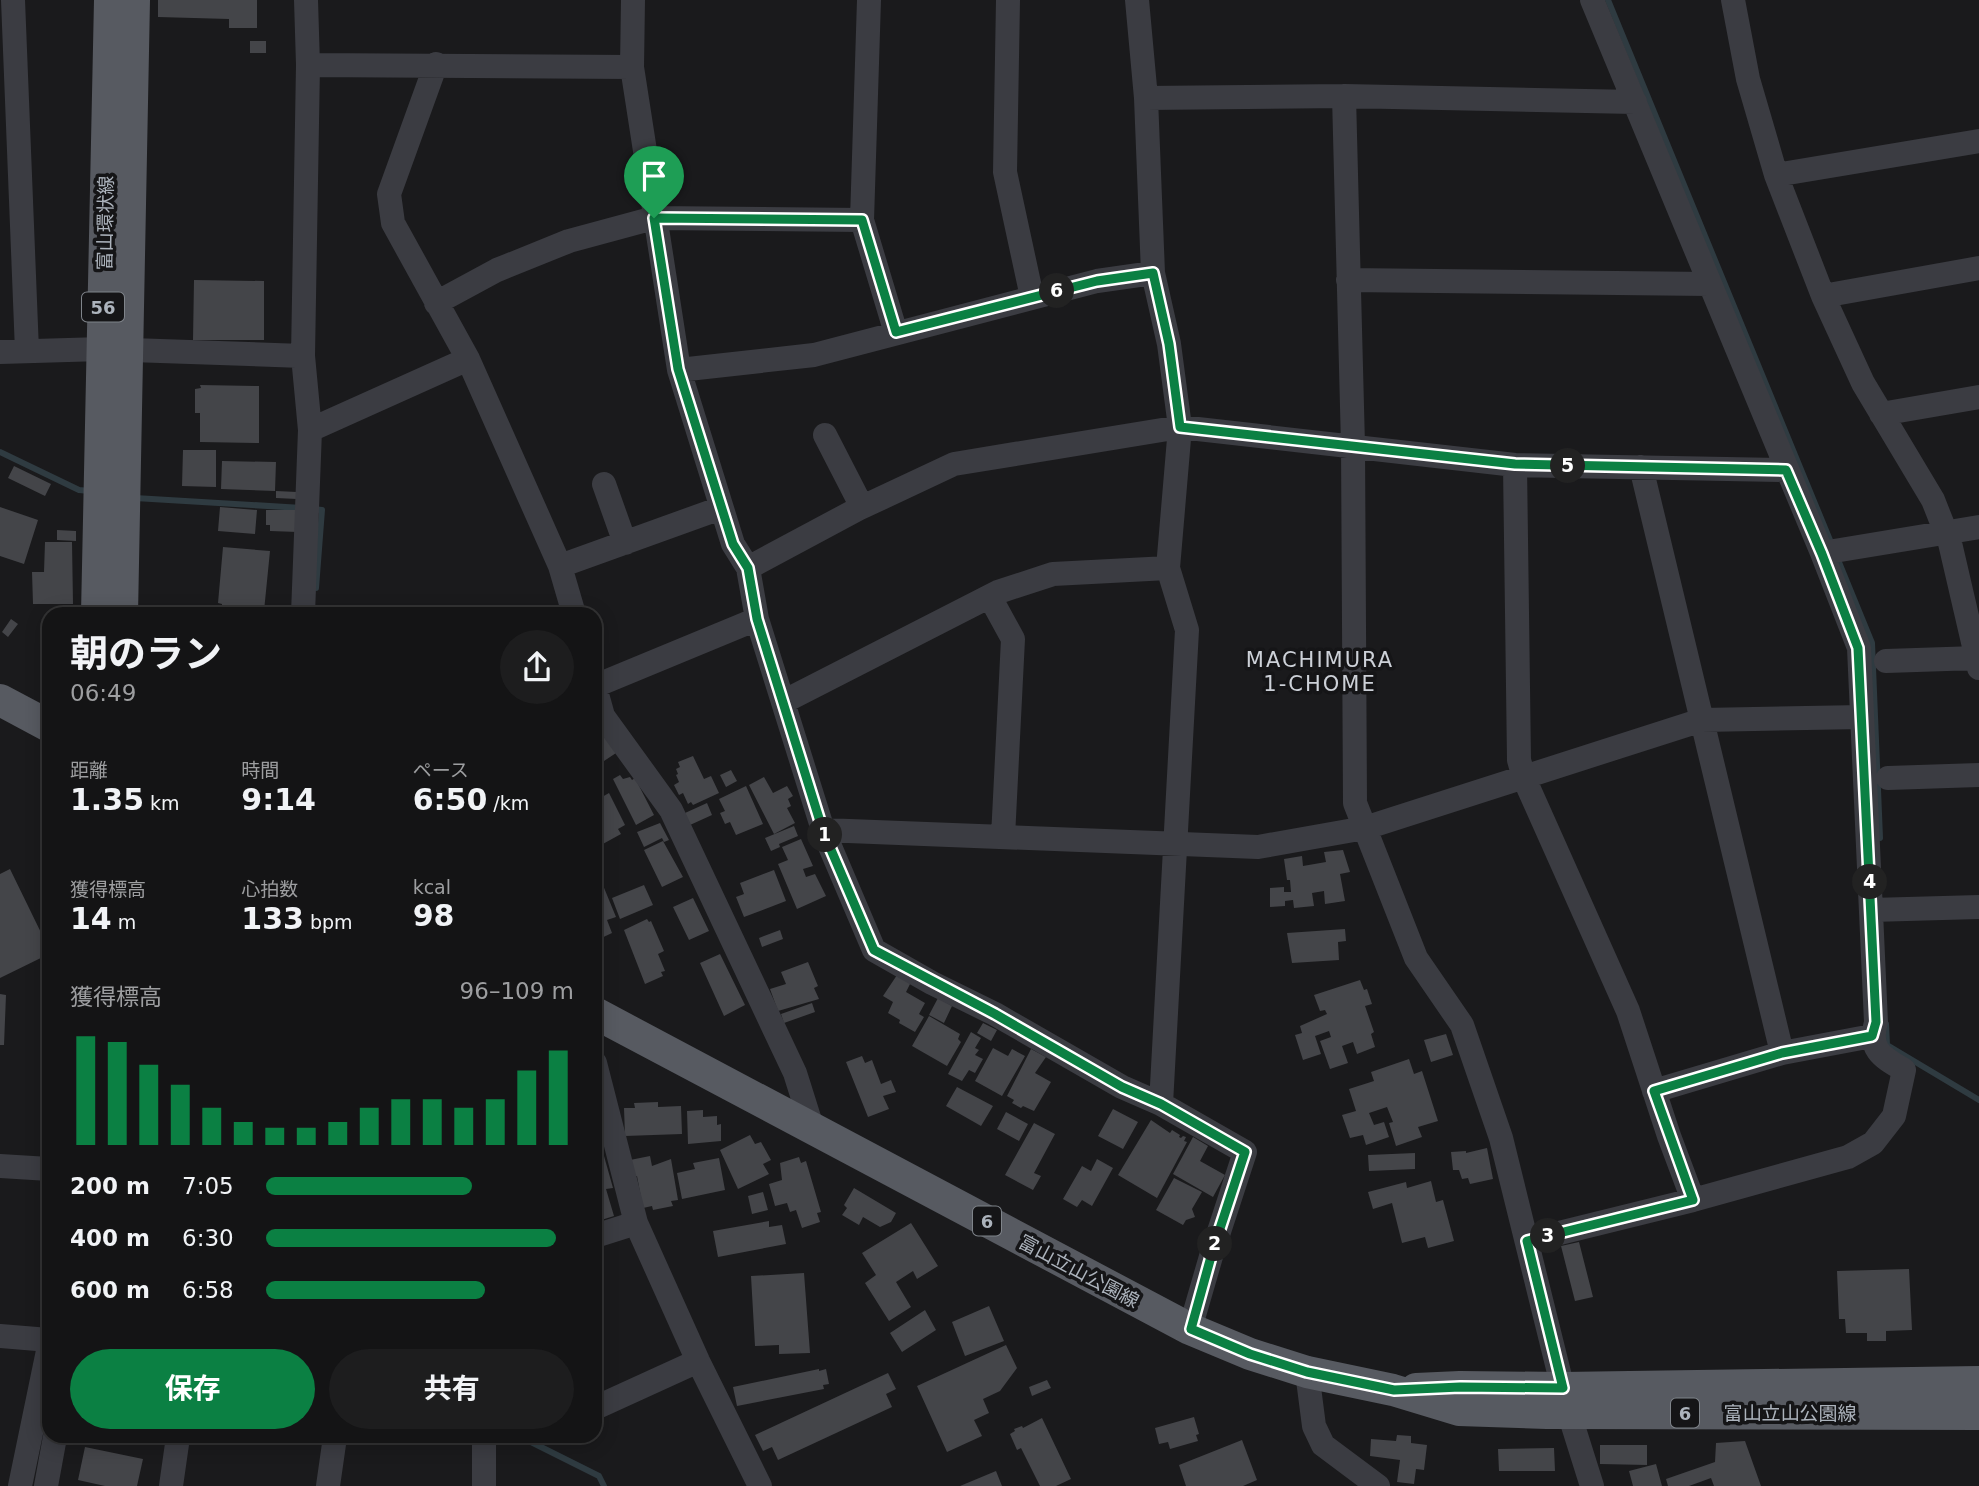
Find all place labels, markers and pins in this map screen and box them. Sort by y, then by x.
pin [624,146,684,218]
pin: 6 [1040,274,1074,308]
pin: 5 [1550,448,1586,484]
pin: 1 [808,818,842,852]
pin: 4 [1853,864,1888,900]
pin: 3 [1530,1218,1566,1254]
pin: 2 [1198,1226,1232,1262]

